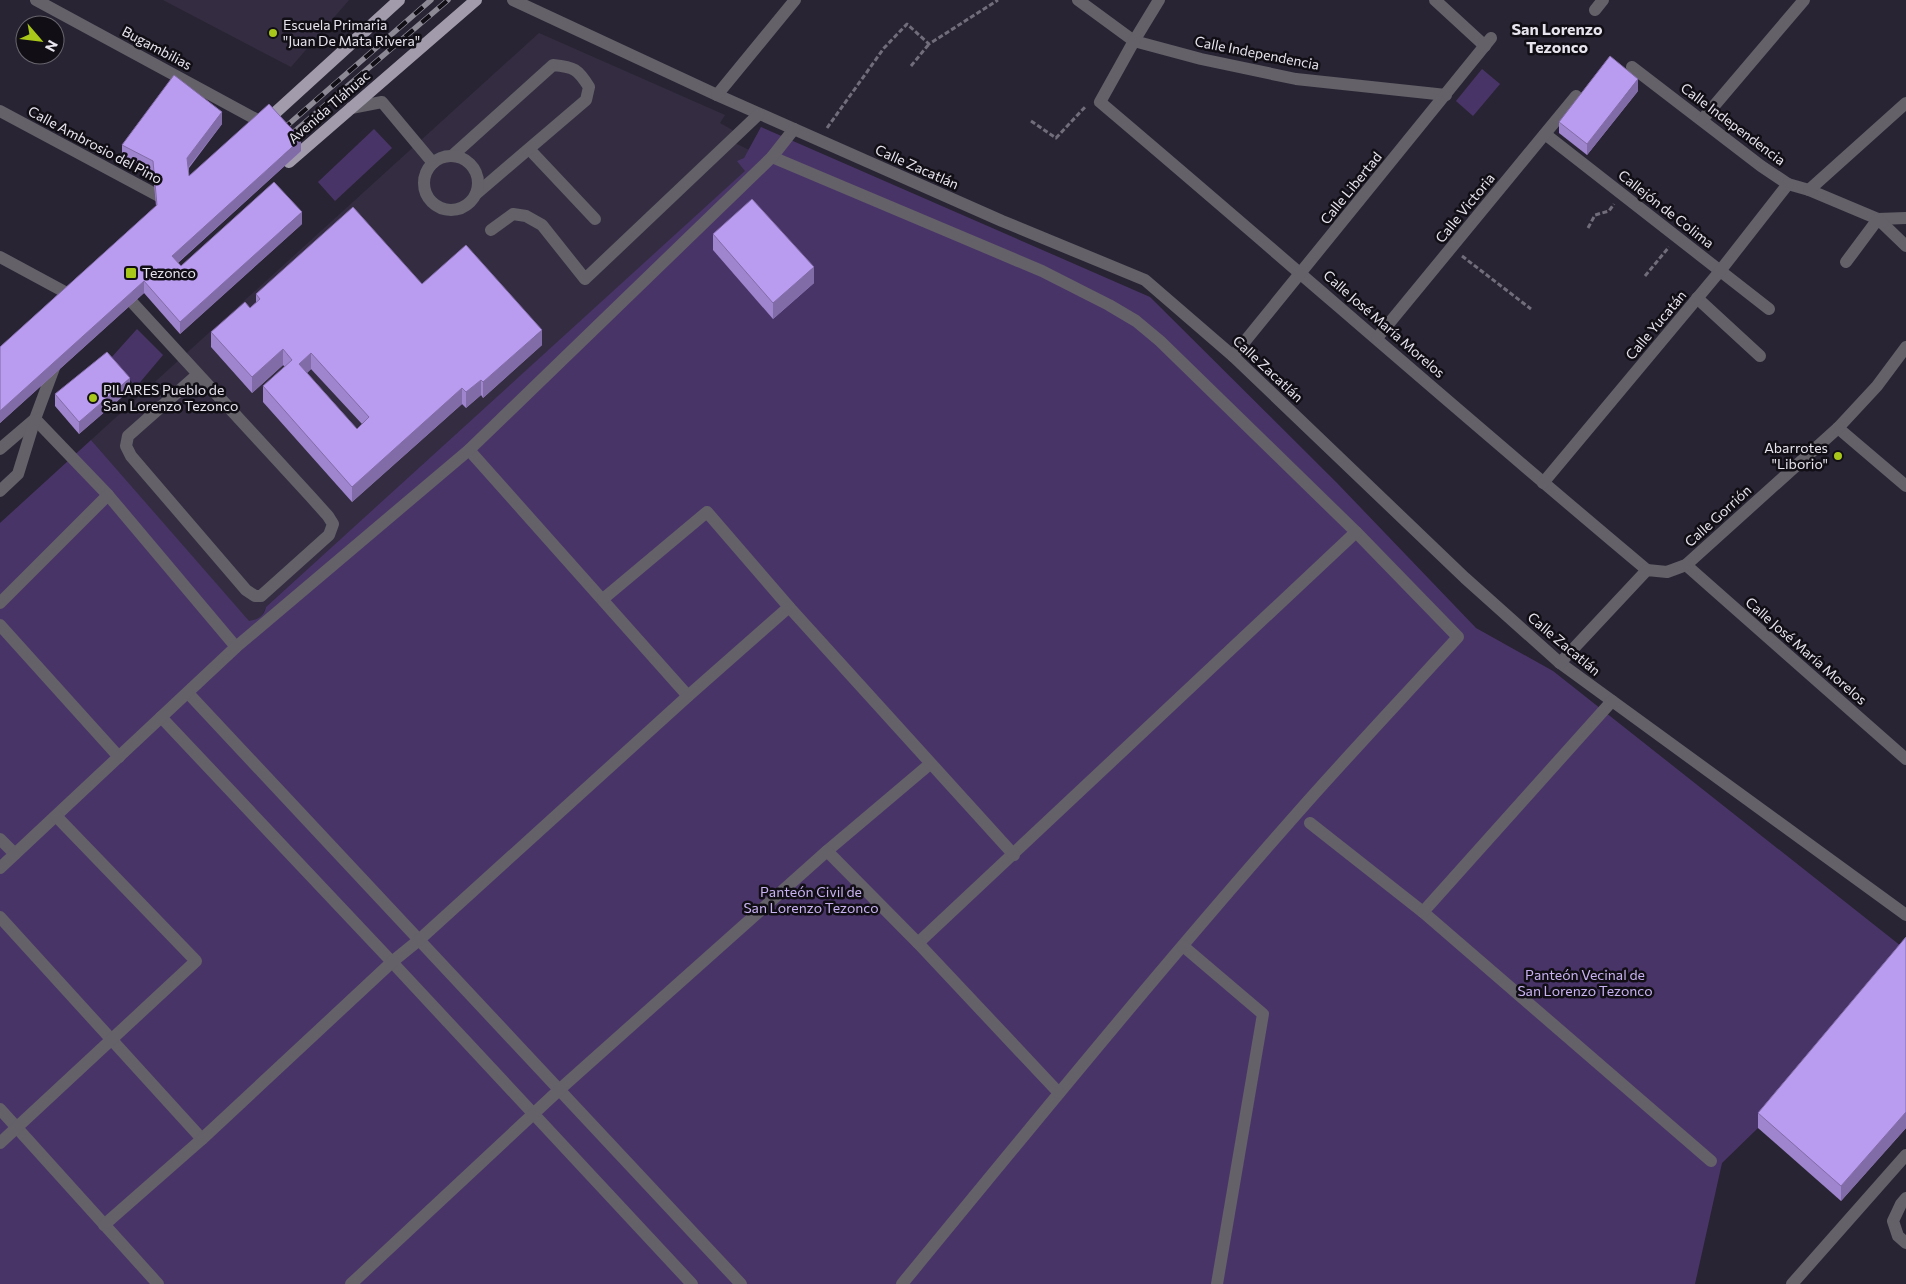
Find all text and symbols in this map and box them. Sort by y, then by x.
north arrow [15,15,65,65]
place label: Escuela Primaria "Juan De Mata Rivera" [283,16,420,49]
district label: San Lorenzo Tezonco [1511,19,1603,56]
street label: Bugambilias [119,22,195,73]
marker: Escuela Primaria "Juan De Mata Rivera" [267,27,279,39]
street label: Calle Independencia [1193,32,1321,73]
text: N [42,38,62,55]
street label: Avenida Tláhuac [284,66,373,147]
street label: Calle Independencia [1678,79,1789,168]
street label: Calle Ambrosio del Pino [25,102,165,187]
street label: Calle Zacatlán [873,141,962,193]
street label: Calle Libertad [1316,148,1385,227]
street label: Callejón de Colima [1615,166,1718,251]
street label: Calle Victoria [1431,169,1498,246]
place label: Tezonco [142,264,196,281]
marker: Tezonco [124,266,138,280]
street label: Calle José María Morelos [1320,266,1448,381]
street label: Calle Yucatán [1622,286,1690,363]
street label: Calle Zacatlán [1230,332,1307,405]
place label: PILARES Pueblo de San Lorenzo Tezonco [103,381,238,414]
marker: PILARES Pueblo de San Lorenzo Tezonco [87,392,99,404]
place label: Abarrotes "Liborio" [1764,439,1828,472]
marker: Abarrotes "Liborio" [1832,450,1844,462]
street label: Calle Gorrión [1681,481,1755,550]
street label: Calle José María Morelos [1742,593,1870,708]
street label: Calle Zacatlán [1525,608,1604,679]
park label: Panteón Civil de San Lorenzo Tezonco [743,883,879,916]
park label: Panteón Vecinal de San Lorenzo Tezonco [1517,966,1653,999]

